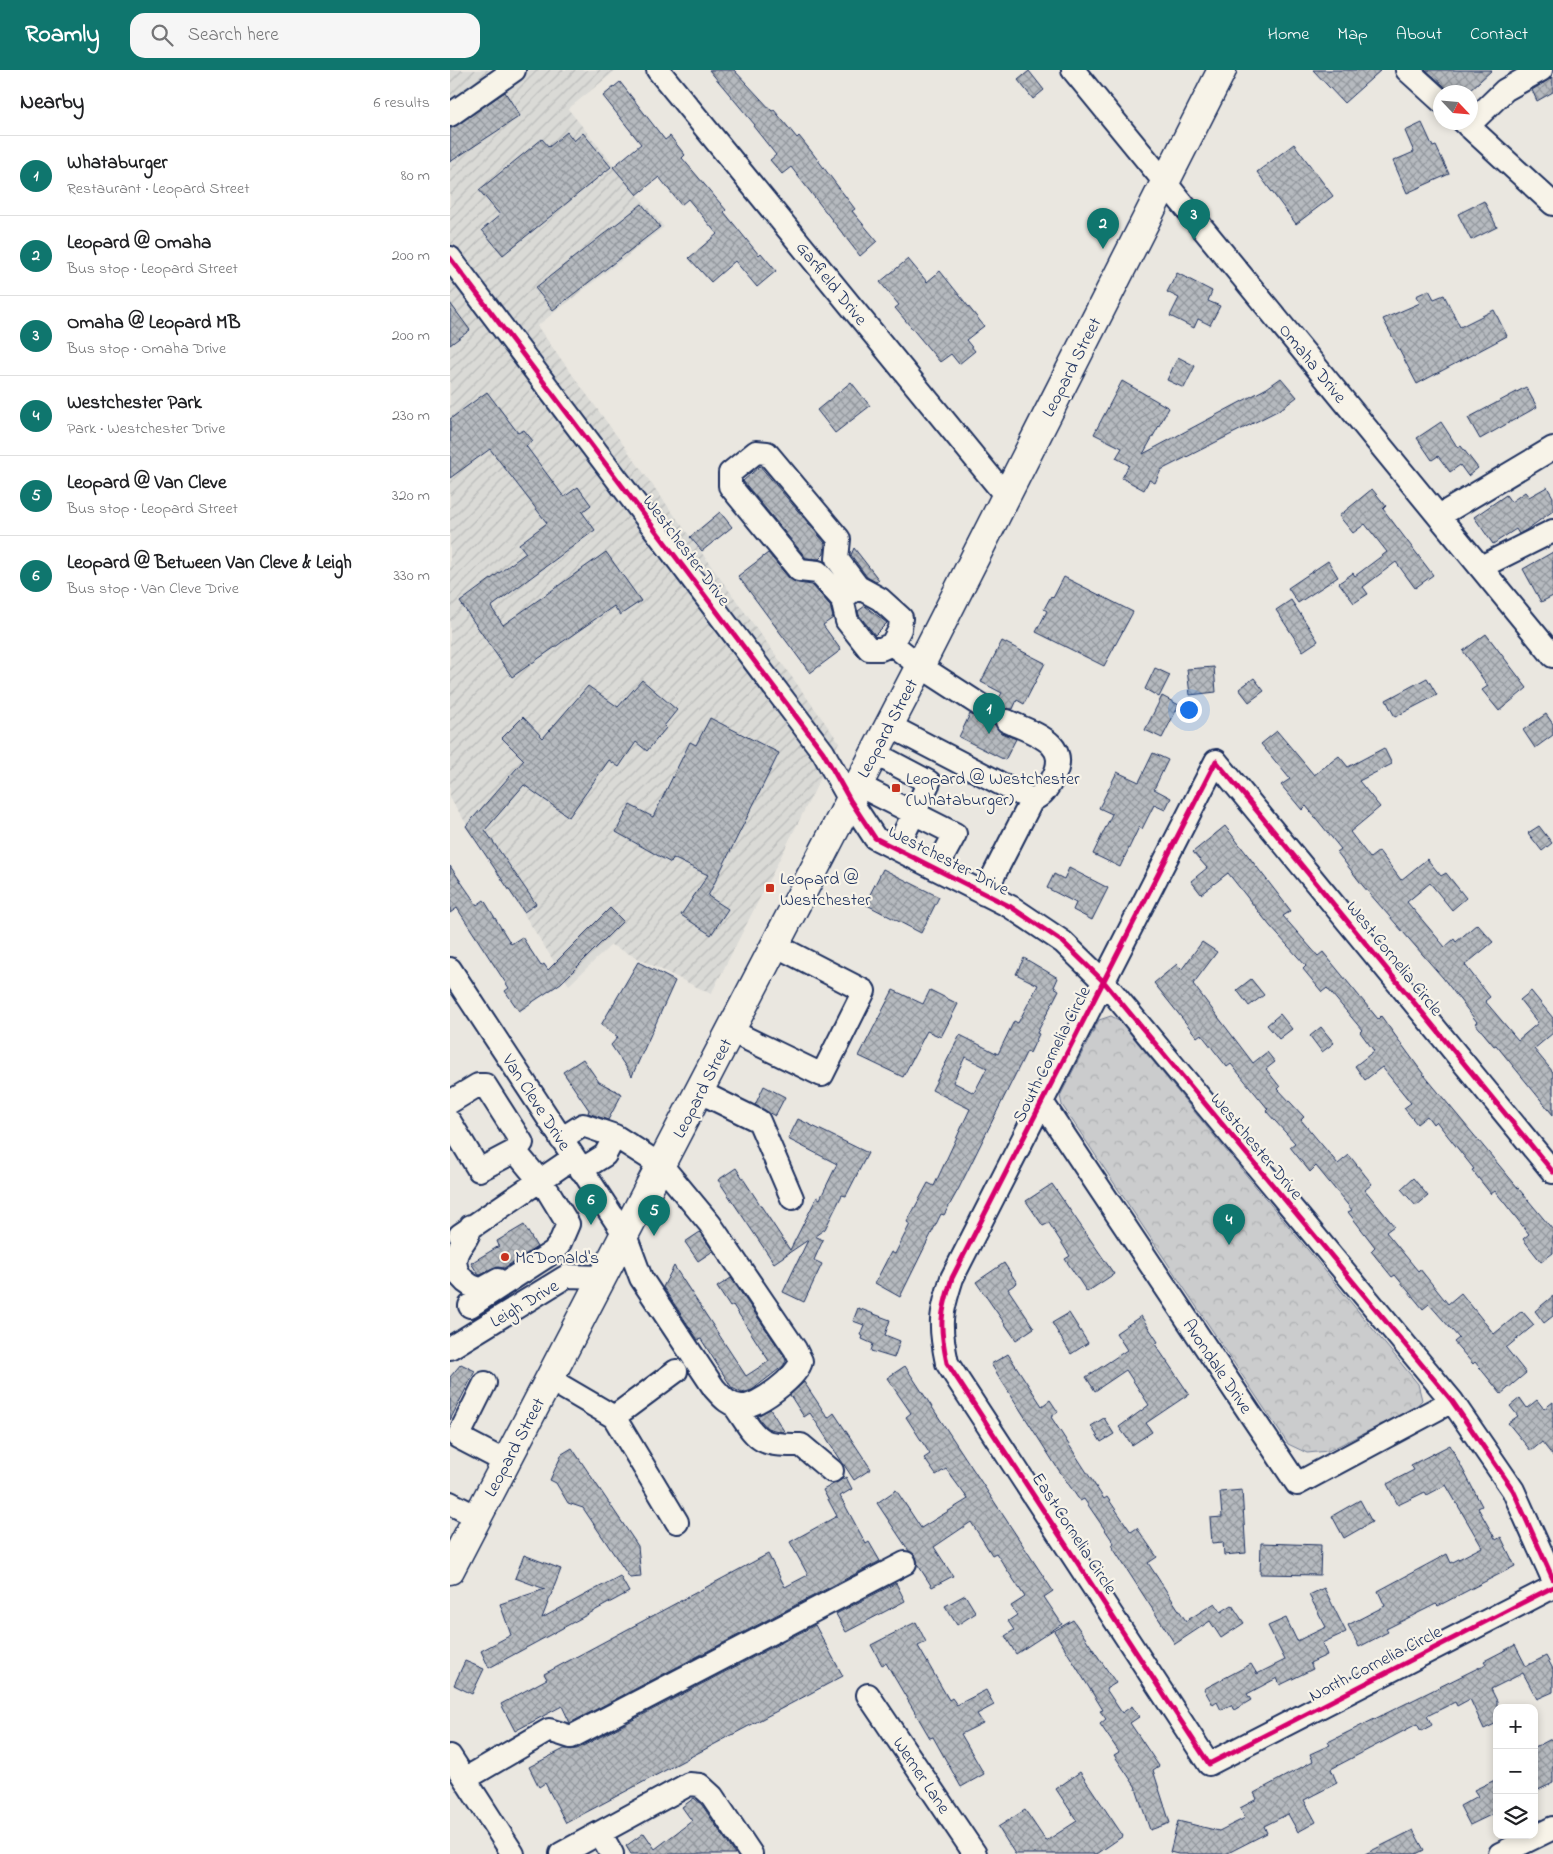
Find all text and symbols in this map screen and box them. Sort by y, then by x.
search box [130,13,480,58]
text: Roamly [25,18,100,53]
icon: search [148,21,176,49]
text: Search here [188,22,279,49]
text: Home [1268,22,1309,48]
text: Map [1337,22,1368,48]
text: About [1396,22,1442,48]
text: Contact [1470,22,1528,48]
north arrow [1433,85,1478,130]
text: Nearby [20,88,84,118]
text: 6 results [373,91,430,115]
text: Whataburger [67,150,167,177]
text: 1 [33,164,39,188]
text: 80 m [401,164,430,188]
text: Restaurant · Leopard Street [67,177,250,201]
pin: 3 [1178,199,1210,240]
pin: 2 [1087,208,1119,249]
text: Leopard @ Omaha [67,230,211,257]
street label: Garfield Drive [788,237,873,333]
text: 2 [32,244,40,268]
text: 200 m [392,244,430,268]
text: Bus stop · Leopard Street [67,257,238,281]
text: Omaha @ Leopard MB [67,310,240,337]
street label: Leopard Street [1036,313,1109,422]
street label: Omaha Drive [1271,319,1352,410]
text: 3 [33,324,39,348]
text: 200 m [392,324,430,348]
text: Bus stop · Omaha Drive [67,337,226,361]
text: Westchester Park [67,390,202,417]
text: 4 [33,404,39,428]
text: 230 m [392,404,430,428]
text: Park · Westchester Drive [67,417,225,441]
text: Leopard @ Van Cleve [67,470,226,497]
text: 5 [31,484,41,508]
text: 320 m [392,484,430,508]
street label: Westchester Drive [635,490,736,613]
text: Bus stop · Leopard Street [67,497,238,521]
text: Leopard @ Between Van Cleve & Leigh [67,550,352,577]
text: 6 [32,564,40,588]
text: 330 m [393,564,430,588]
text: Bus stop · Van Cleve Drive [67,577,239,601]
street label: Leopard Street [852,675,926,783]
pin: 1 [973,693,1005,734]
your location [1176,697,1202,723]
place label: Leopard @ Westchester (Whataburger) [906,767,1080,815]
marker: Leopard @ Westchester (Whataburger) [890,782,902,794]
street label: Westchester Drive [883,820,1014,904]
place label: Leopard @ Westchester [780,867,871,914]
marker: Leopard @ Westchester [764,882,776,894]
street label: West Cornelia Circle [1339,896,1449,1023]
street label: South Cornelia Circle [1007,981,1099,1128]
street label: Leopard Street [667,1034,740,1143]
street label: Van Cleve Drive [494,1049,577,1157]
street label: Westchester Drive [1203,1088,1309,1207]
pin: 6 [575,1184,607,1225]
pin: 5 [638,1195,670,1236]
pin: 4 [1213,1204,1245,1245]
place label: McDonald's [515,1246,599,1272]
marker: McDonald's [499,1251,511,1263]
street label: Leigh Drive [486,1274,566,1336]
street label: Avondale Drive [1175,1315,1258,1420]
street label: Leopard Street [479,1394,553,1502]
street label: East Cornelia Circle [1024,1468,1123,1601]
street label: North Cornelia Circle [1305,1620,1448,1710]
map controls [1493,1704,1538,1839]
button: + [1493,1704,1538,1749]
street label: Werner Lane [885,1732,956,1821]
button: − [1493,1749,1538,1794]
button: layers [1493,1794,1538,1839]

